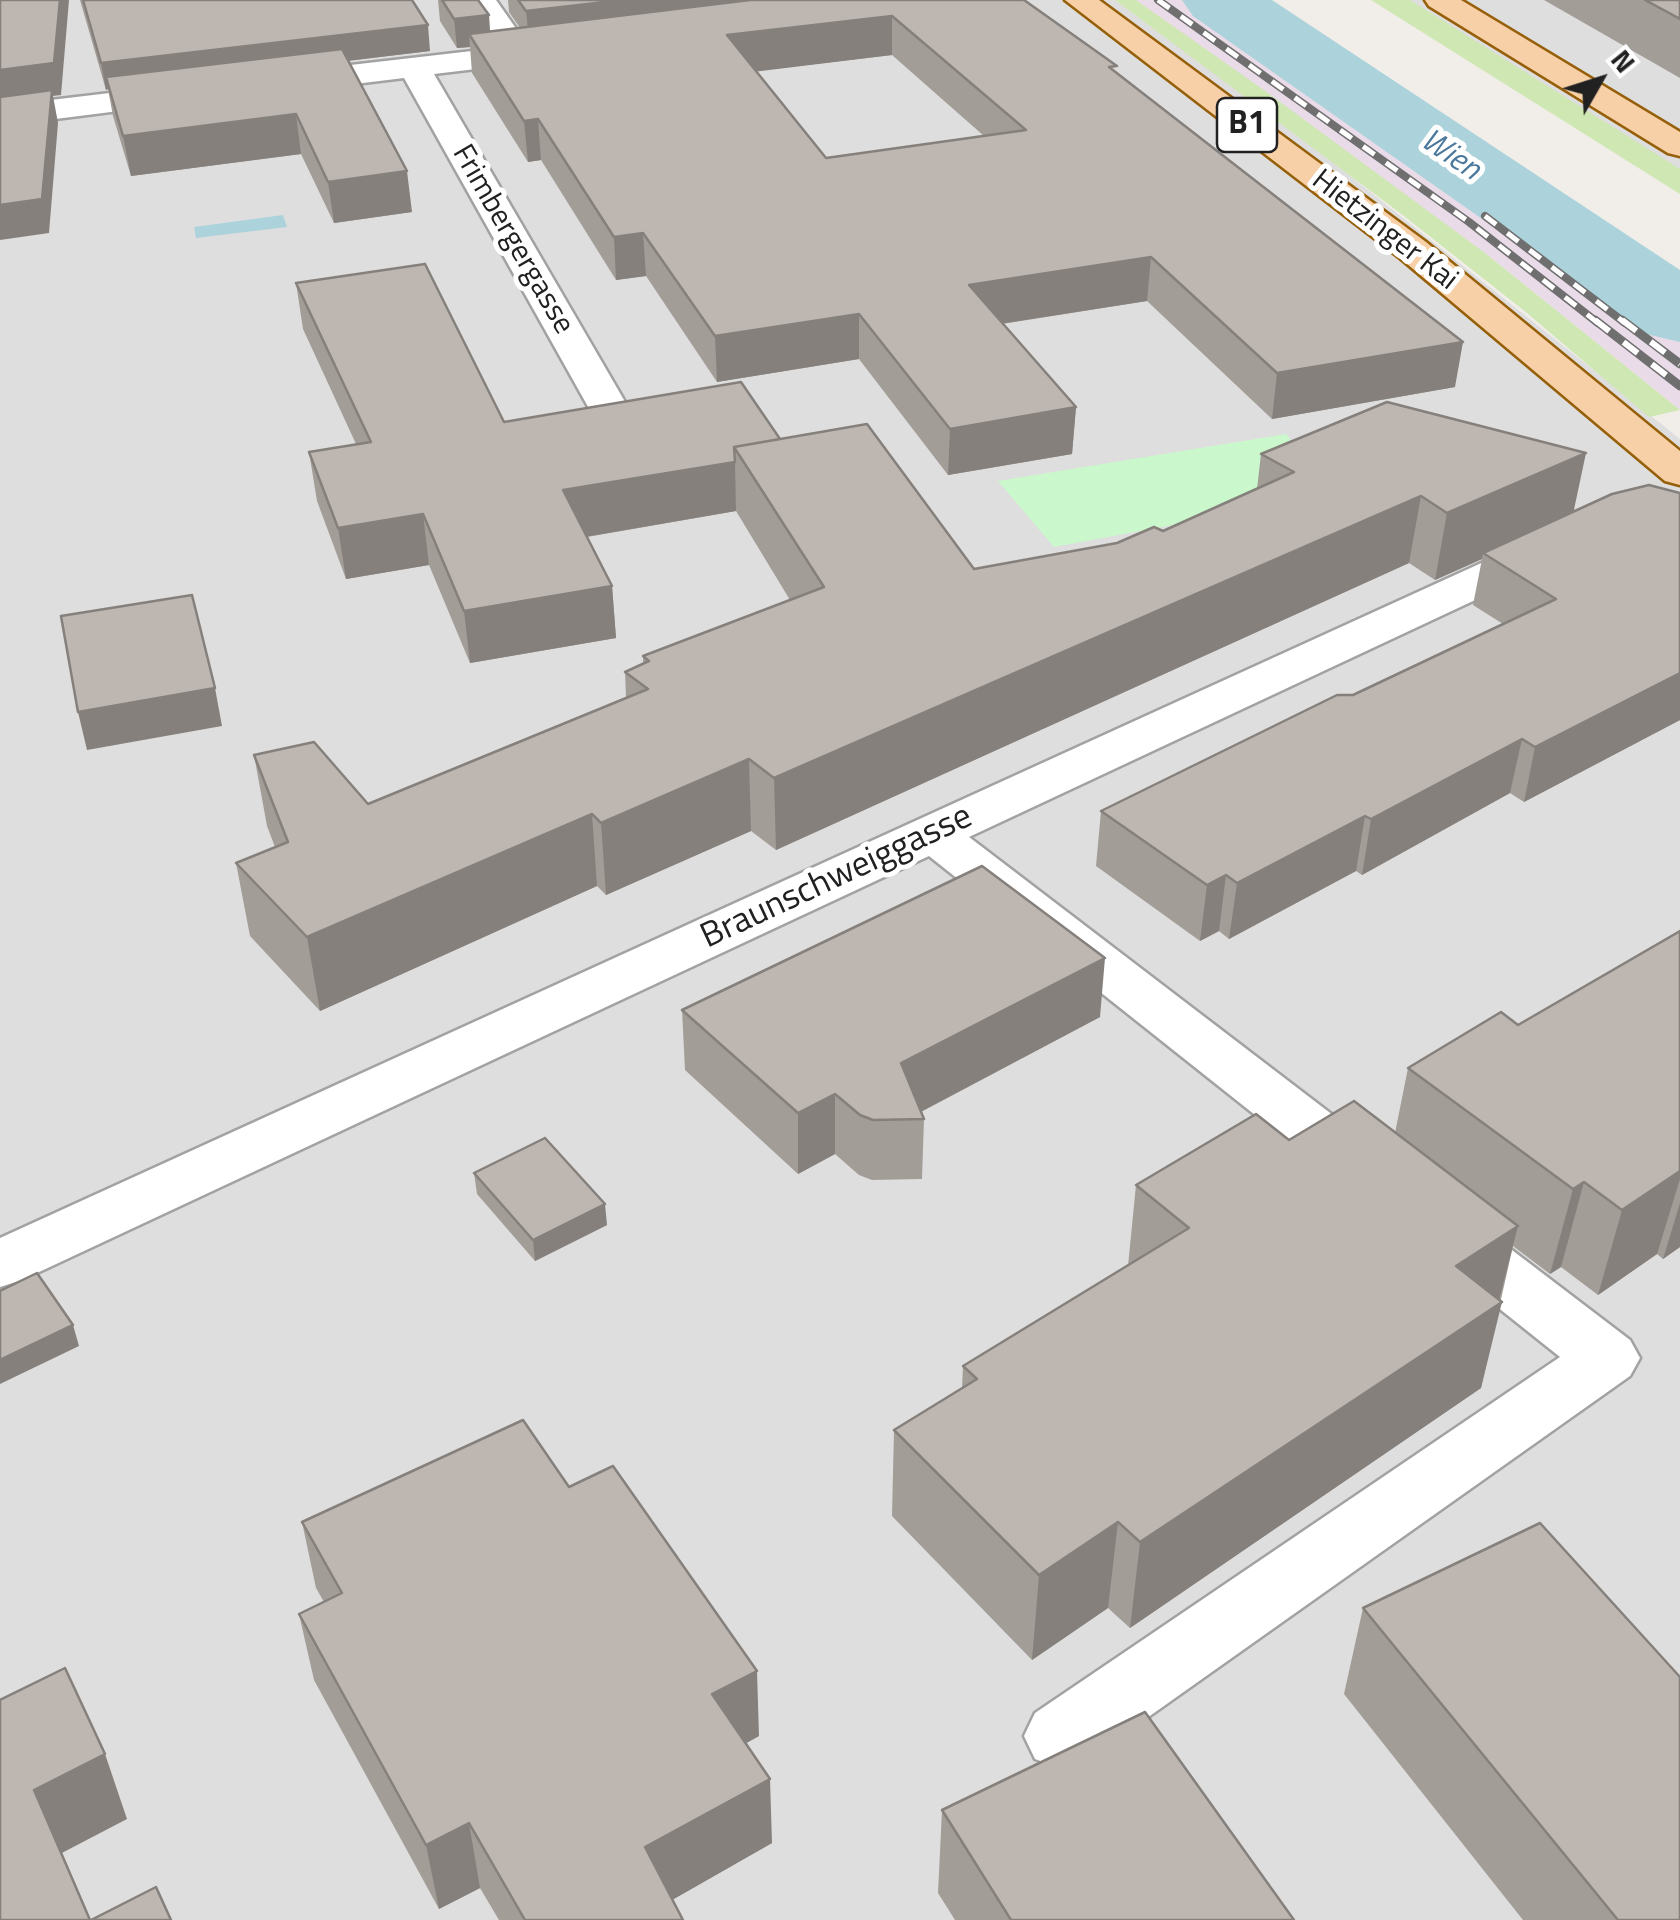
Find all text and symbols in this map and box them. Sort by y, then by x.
north arrow [1550,30,1650,130]
text: N [1601,40,1647,82]
road number: B1 [1217,98,1277,152]
water label: Wien [1413,122,1487,190]
street label: Frimbergergasse [443,139,581,341]
street label: Hietzinger Kai [1304,163,1464,299]
street label: Braunschweiggasse [695,797,979,959]

